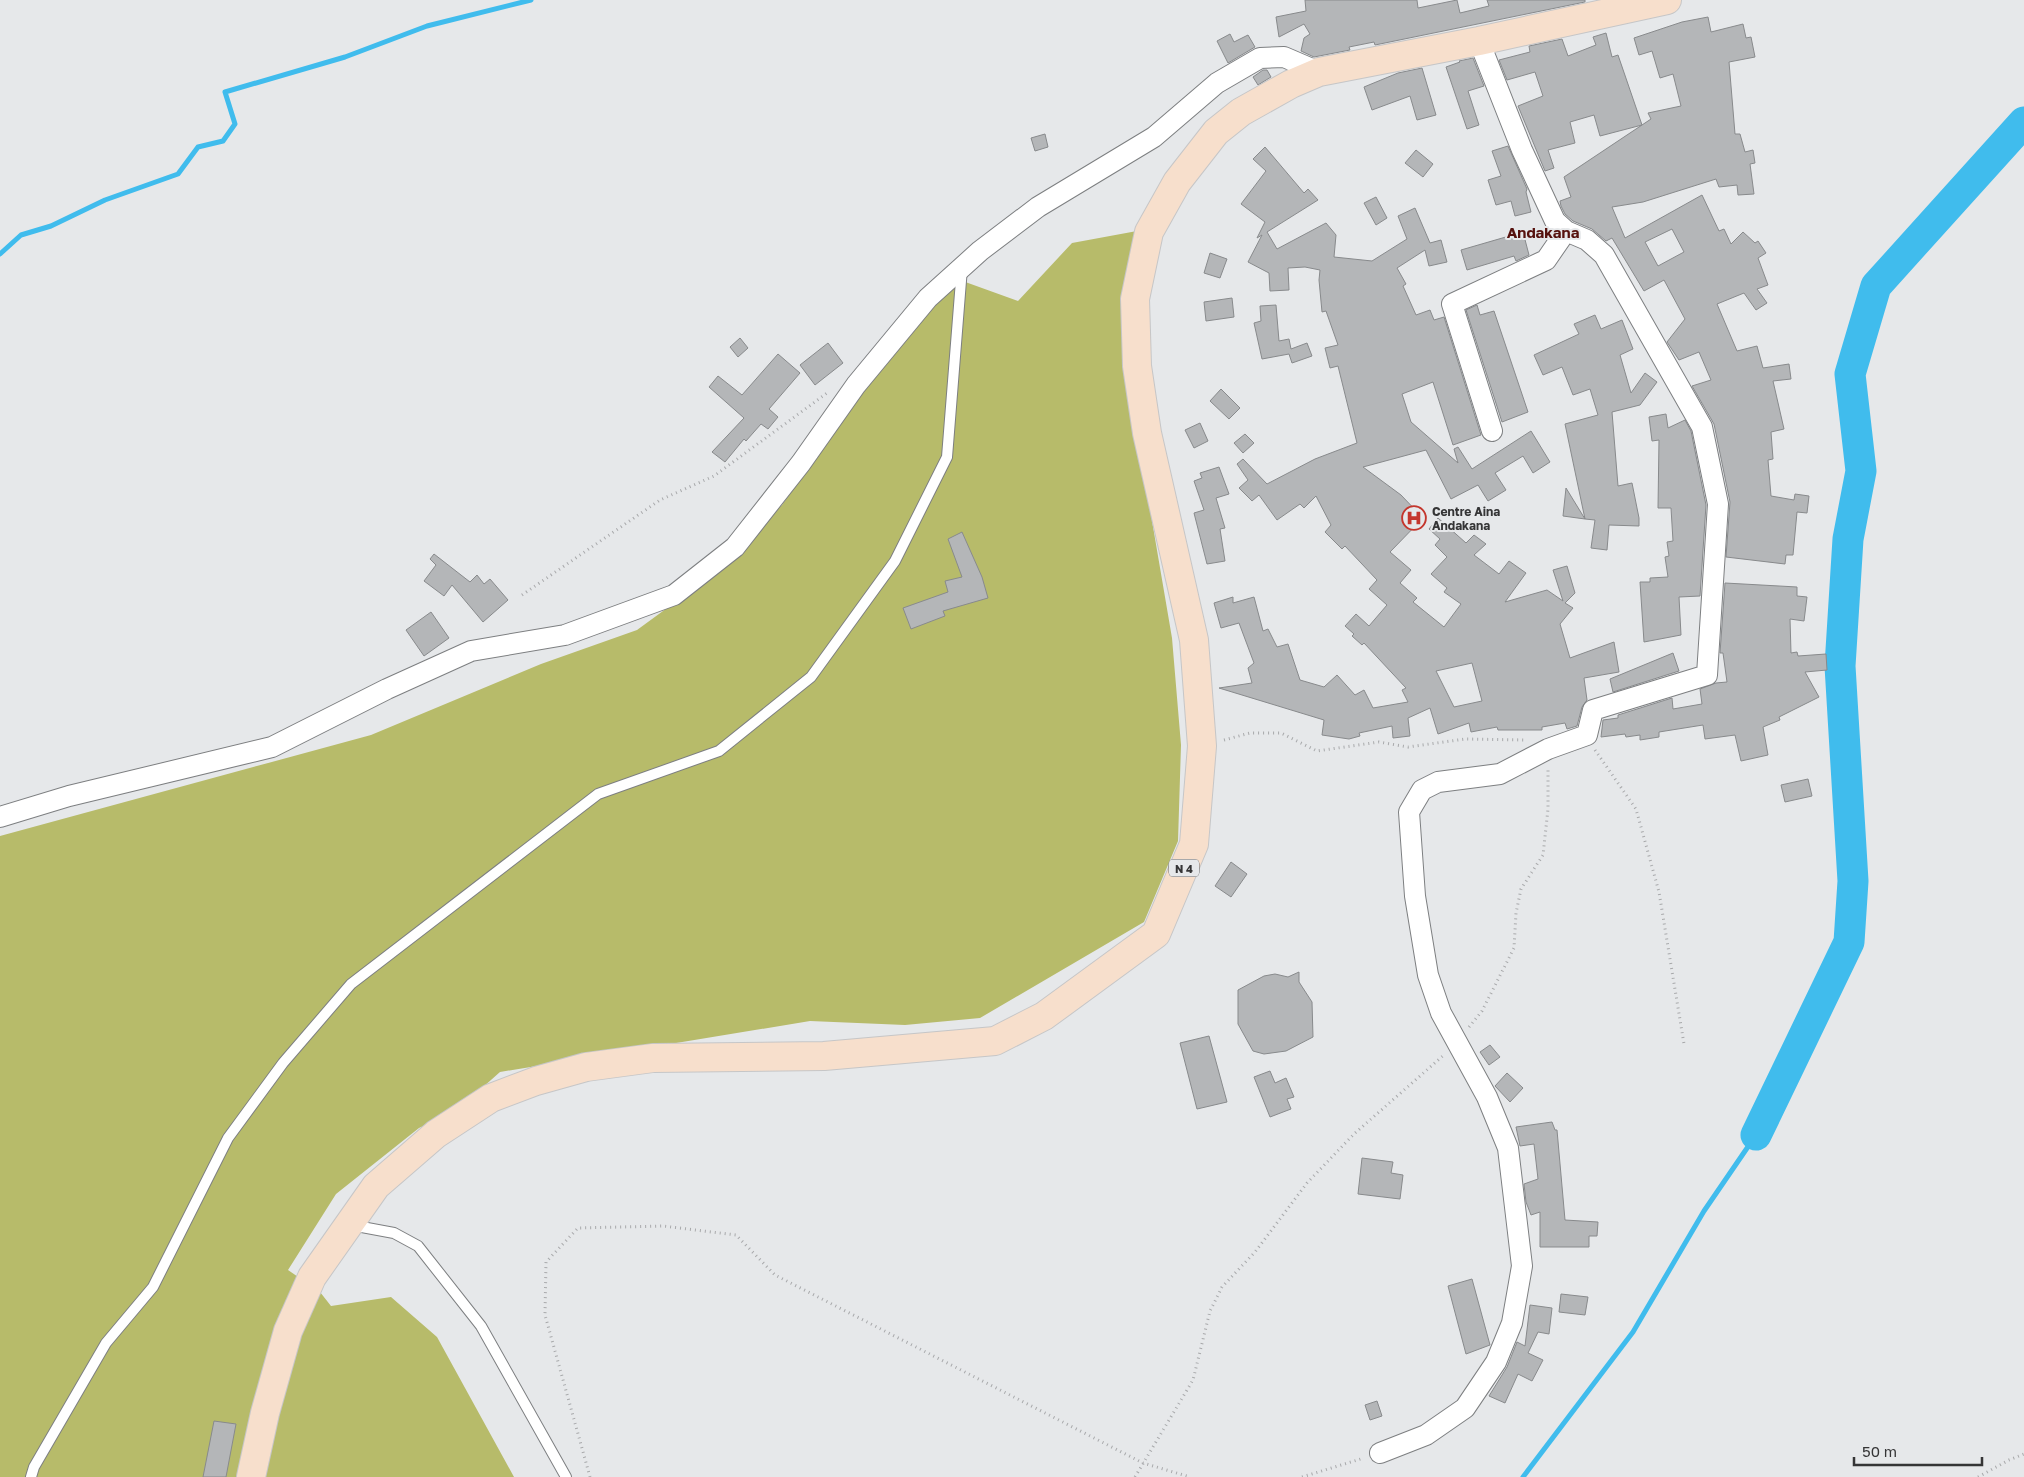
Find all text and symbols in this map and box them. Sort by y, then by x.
district label: Andakana [1507,223,1580,241]
place label: Centre Aina Andakana [1432,504,1500,533]
hospital icon: Centre Aina Andakana [1401,505,1427,531]
road number: N 4 [1169,860,1199,876]
scale bar [1854,1434,1982,1466]
text: 50 m [1862,1442,1897,1460]

